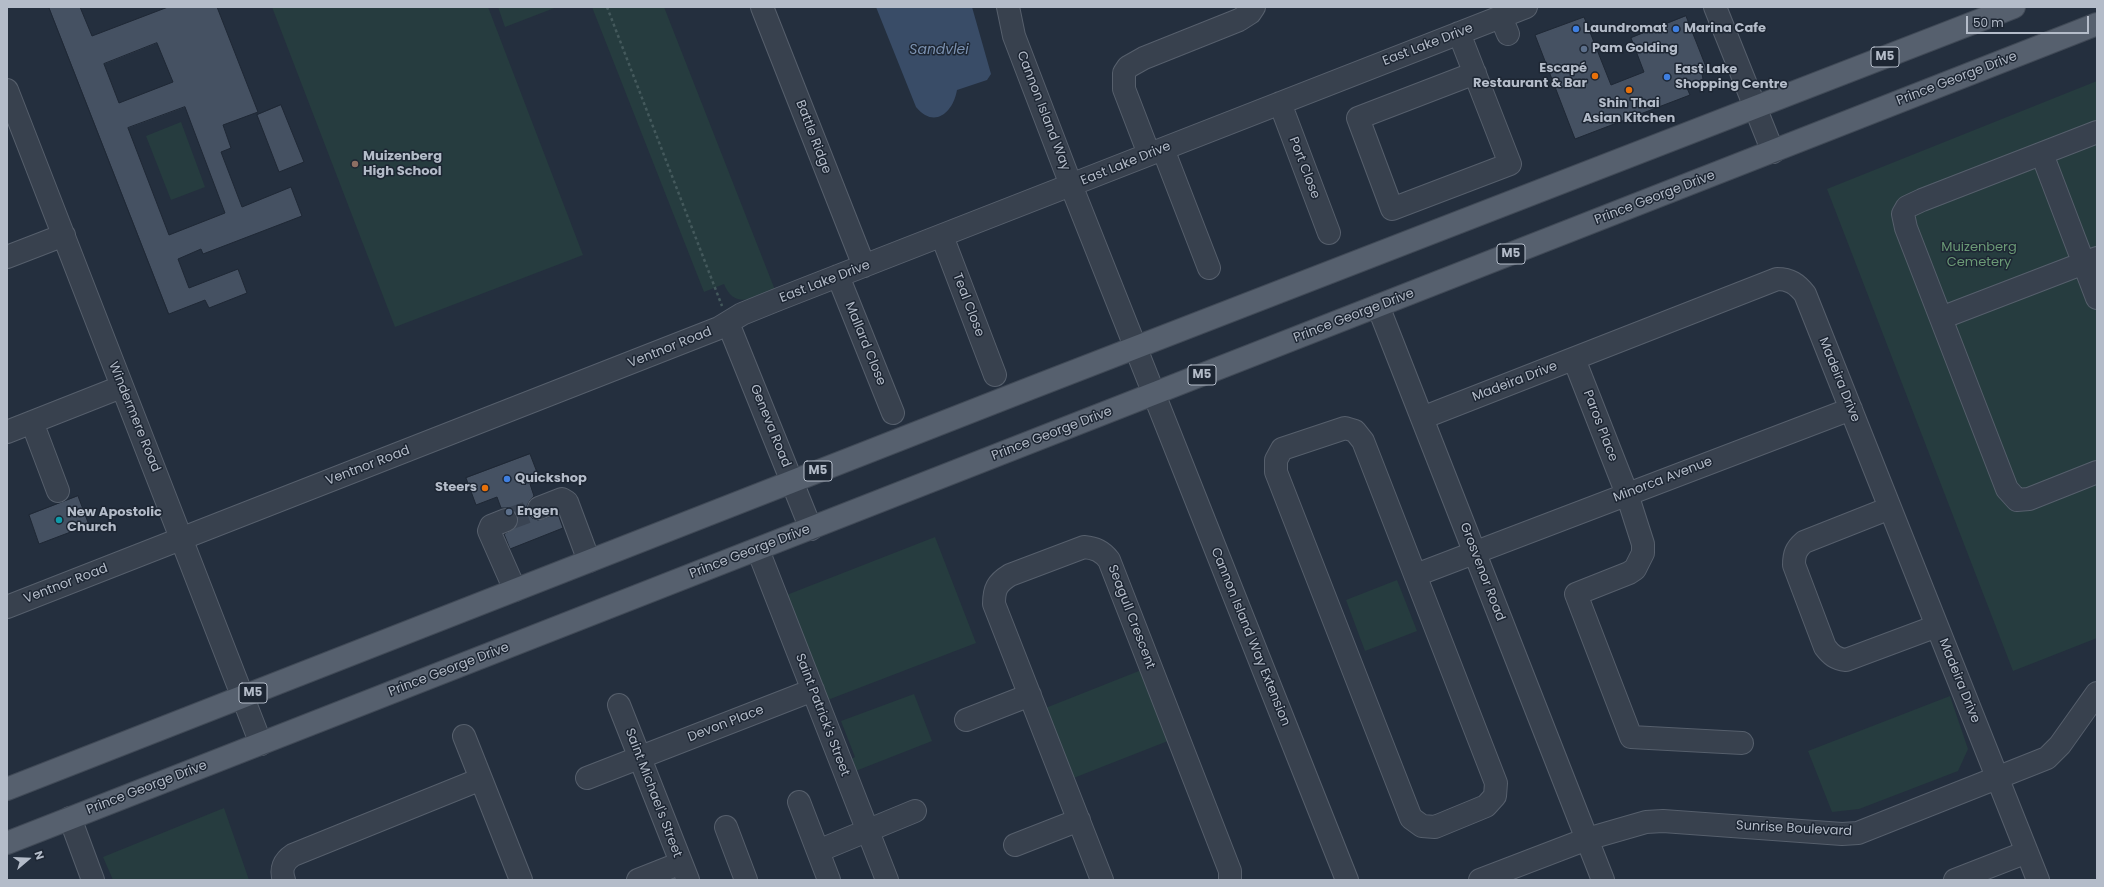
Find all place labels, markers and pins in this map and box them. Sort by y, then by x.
place label: Laundromat [1584,21,1667,37]
place label: Marina Cafe [1684,21,1766,37]
marker: Laundromat [1571,24,1581,34]
marker: Marina Cafe [1671,24,1681,34]
place label: Pam Golding [1592,41,1678,57]
marker: Pam Golding [1579,44,1589,54]
place label: Escapé Restaurant & Bar [1473,61,1587,92]
place label: East Lake Shopping Centre [1675,62,1787,93]
marker: Escapé Restaurant & Bar [1590,71,1600,81]
marker: East Lake Shopping Centre [1662,72,1672,82]
marker: Shin Thai Asian Kitchen [1624,85,1634,95]
place label: Shin Thai Asian Kitchen [1583,96,1675,127]
place label: Muizenberg High School [363,149,442,180]
marker: Muizenberg High School [350,159,360,169]
place label: Quickshop [515,471,587,487]
marker: Quickshop [502,474,512,484]
place label: Steers [435,480,477,496]
marker: Steers [480,483,490,493]
place label: Engen [517,504,558,520]
place label: New Apostolic Church [67,505,162,536]
marker: Engen [504,507,514,517]
marker: New Apostolic Church [54,515,64,525]

